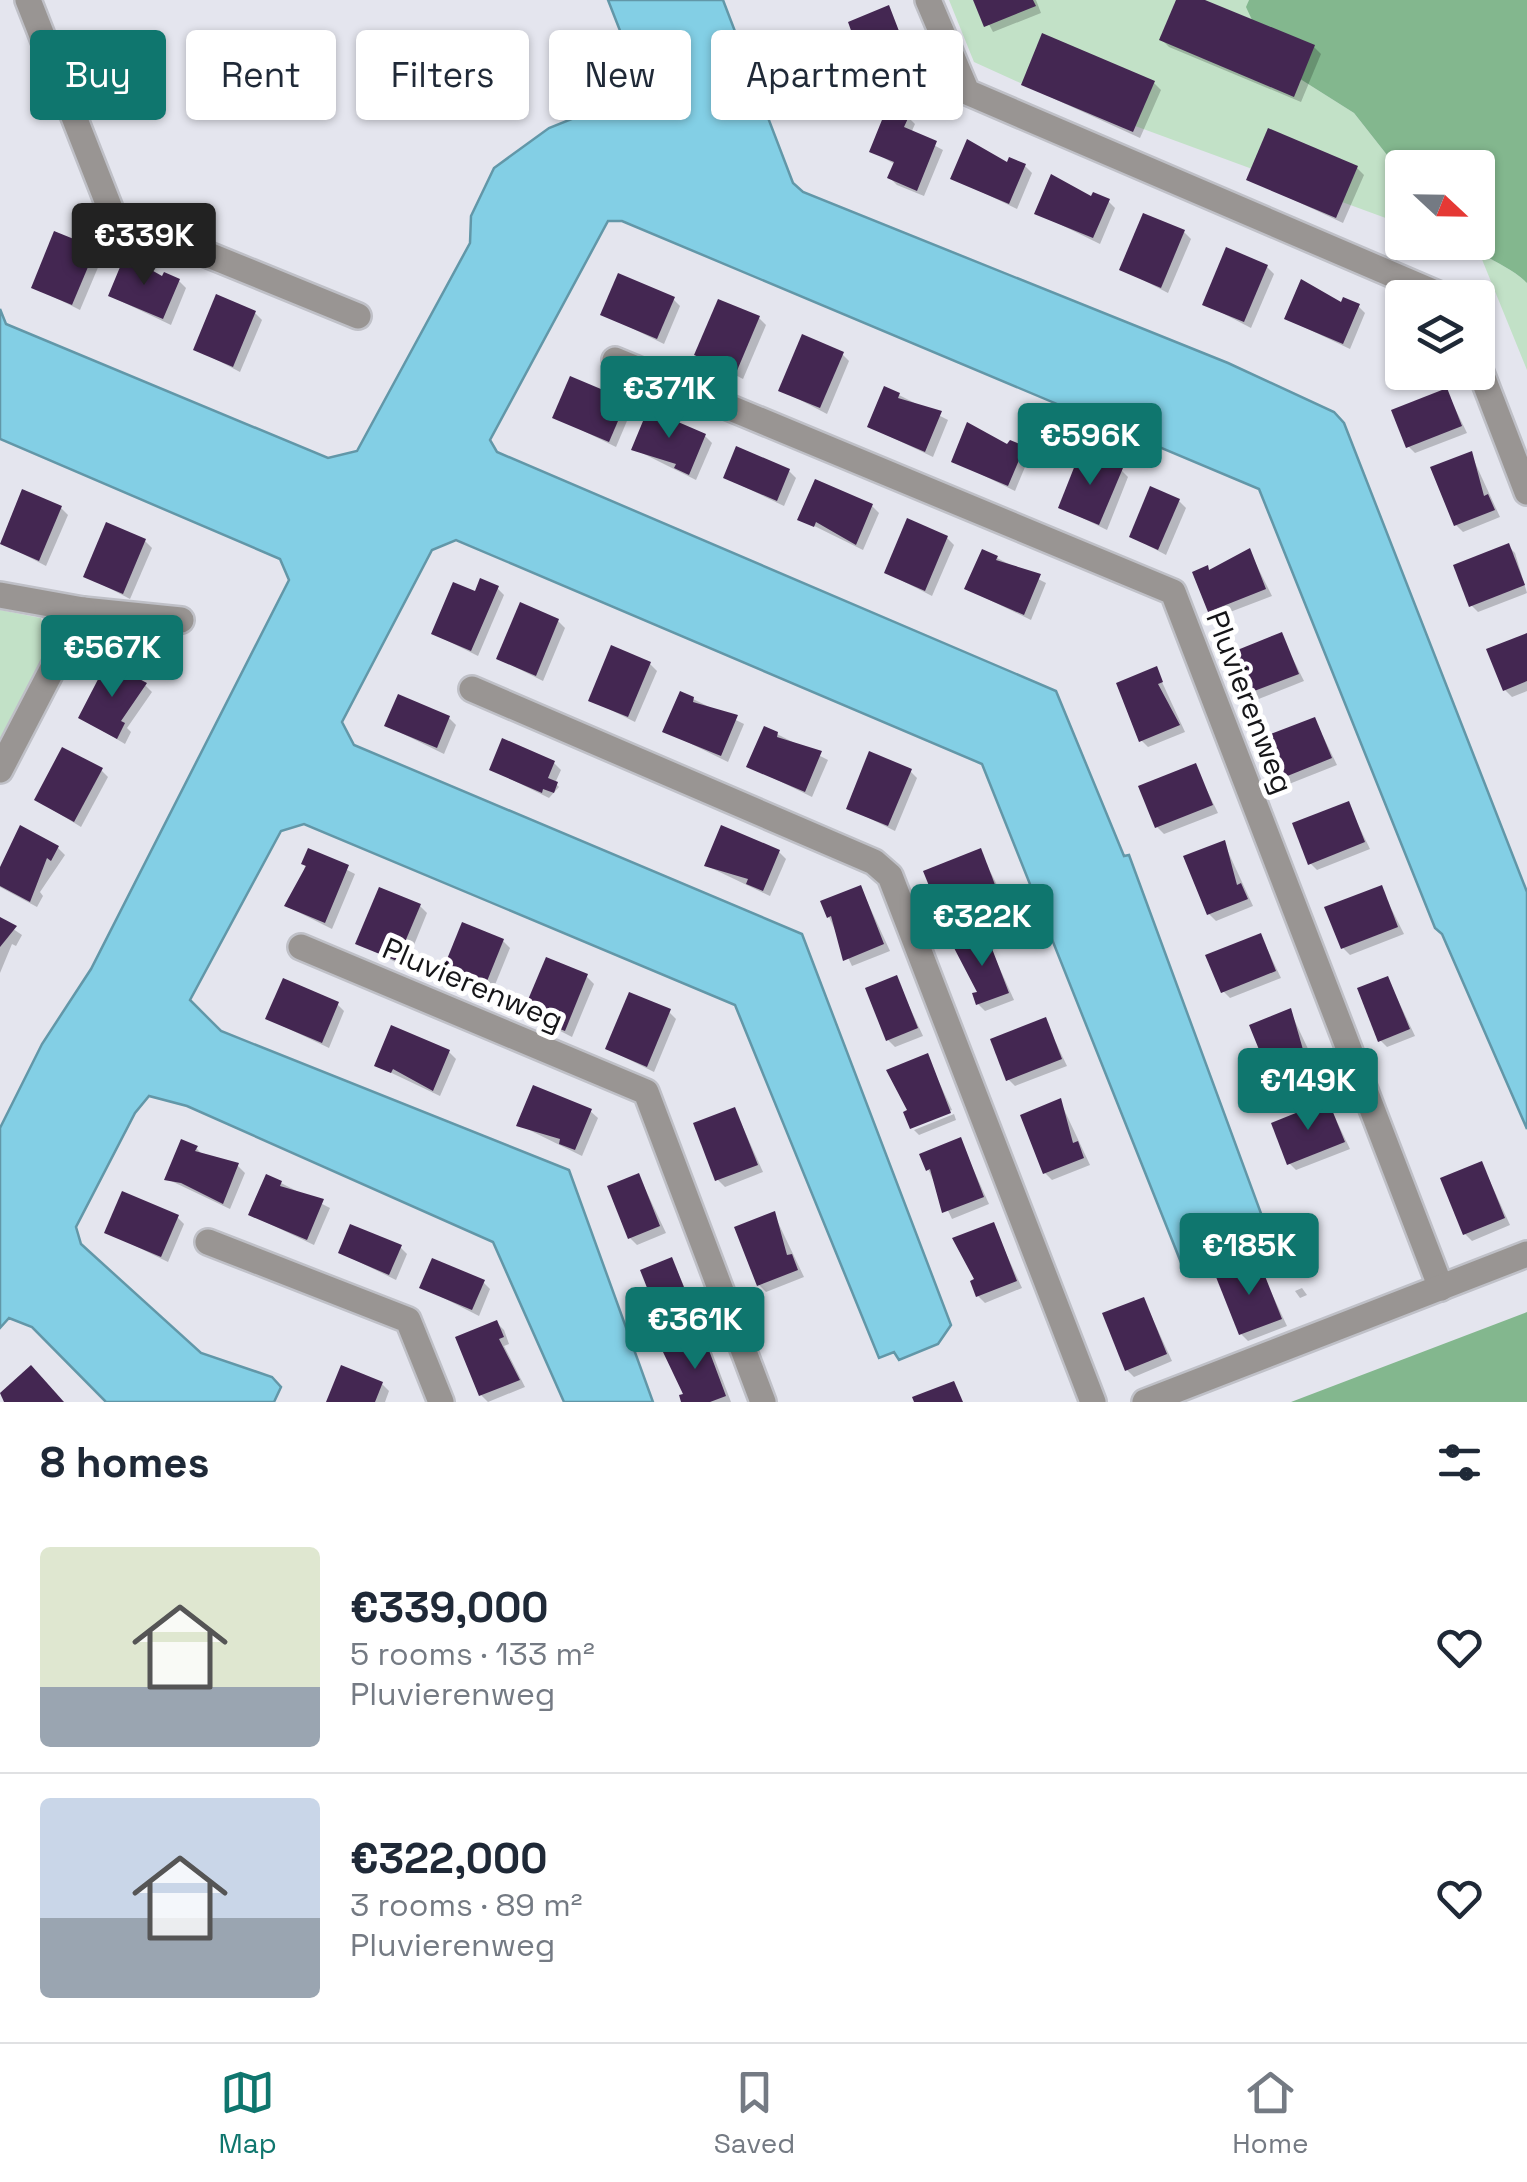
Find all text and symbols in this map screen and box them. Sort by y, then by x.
chip: Buy [30,30,166,120]
chip: Rent [186,30,336,120]
chip: Filters [356,30,529,120]
chip: New [549,30,691,120]
chip: Apartment [711,30,963,120]
north arrow [1385,150,1495,260]
map controls [1385,150,1495,390]
pin: €339K [74,203,214,288]
text: €339K [94,215,194,255]
button: layers [1385,280,1495,390]
pin: €371K [599,356,739,441]
text: €371K [622,368,716,408]
pin: €596K [1020,403,1160,488]
text: €596K [1040,415,1140,455]
street label: Pluvierenweg [1197,605,1303,799]
pin: €567K [42,615,182,700]
text: €567K [63,627,161,667]
pin: €322K [912,884,1052,969]
text: €322K [932,896,1032,936]
street label: Pluvierenweg [377,928,569,1040]
pin: €149K [1238,1048,1378,1133]
text: €149K [1260,1060,1356,1100]
pin: €185K [1179,1213,1319,1298]
text: €185K [1202,1225,1296,1265]
pin: €361K [625,1287,765,1372]
text: €361K [647,1299,743,1339]
icon: filters [1432,1435,1487,1490]
text: 8 homes [40,1436,210,1489]
text: €339,000 [350,1581,549,1634]
icon: home [120,1587,240,1707]
icon: heart [1432,1620,1487,1675]
text: 5 rooms · 133 m² [350,1634,595,1674]
text: Pluvierenweg [350,1674,555,1714]
text: €322,000 [350,1832,547,1885]
icon: home [120,1838,240,1958]
icon: heart [1432,1871,1487,1926]
text: 3 rooms · 89 m² [350,1885,582,1925]
text: Pluvierenweg [350,1925,555,1965]
tab: Map [218,2065,277,2161]
tab: Saved [714,2065,795,2161]
tab: Home [1232,2065,1309,2161]

